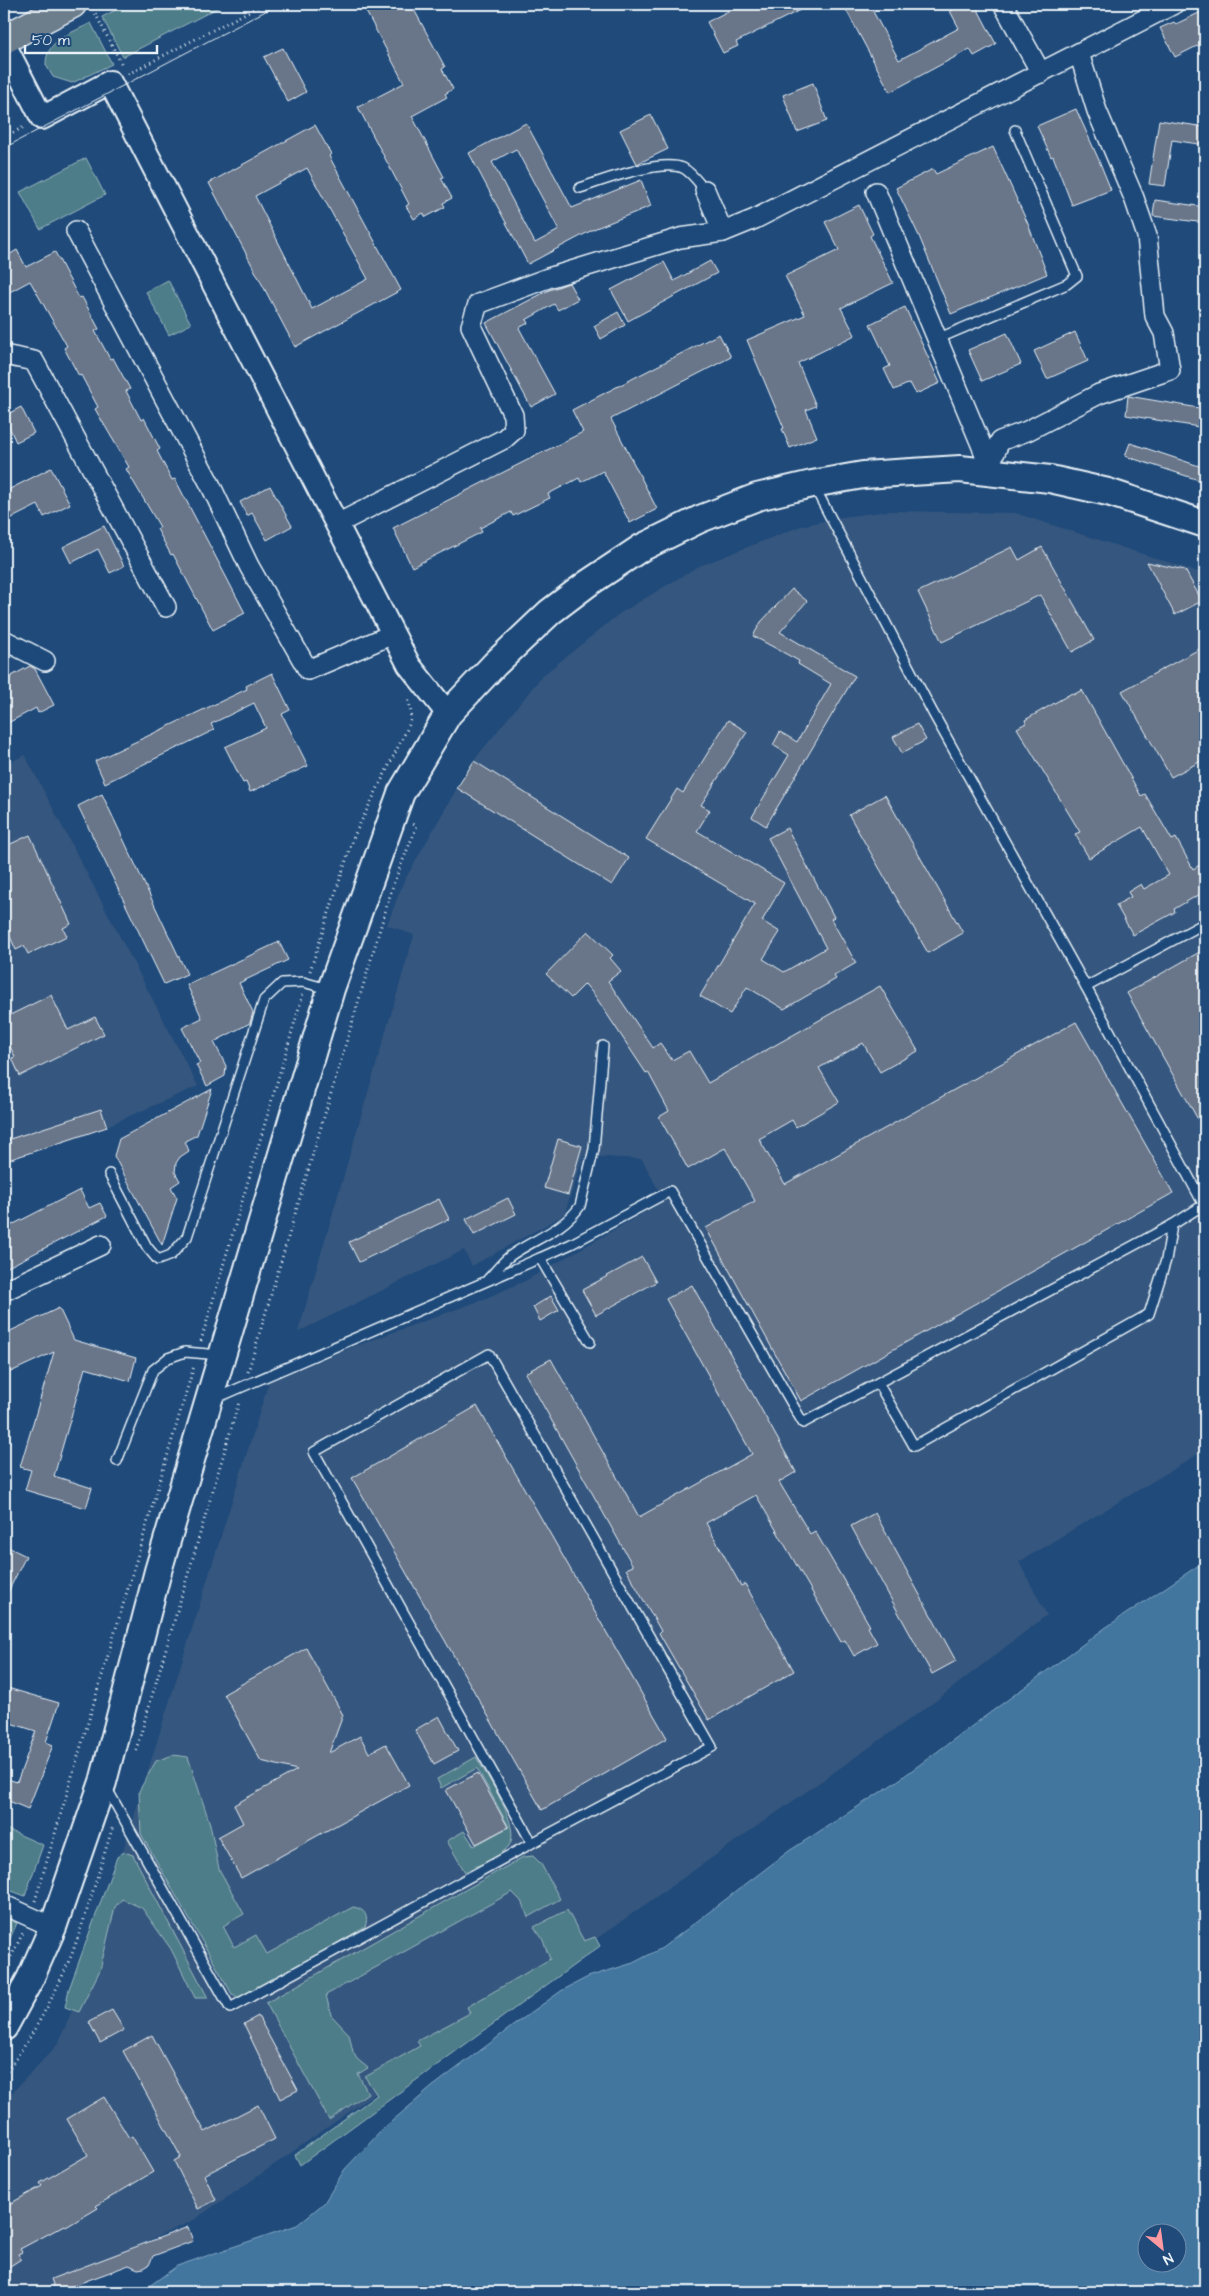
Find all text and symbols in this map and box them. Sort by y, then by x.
scale bar [25,22,158,54]
text: 50 m [32,30,70,51]
north arrow [1136,2224,1186,2274]
text: N [1159,2248,1177,2269]

